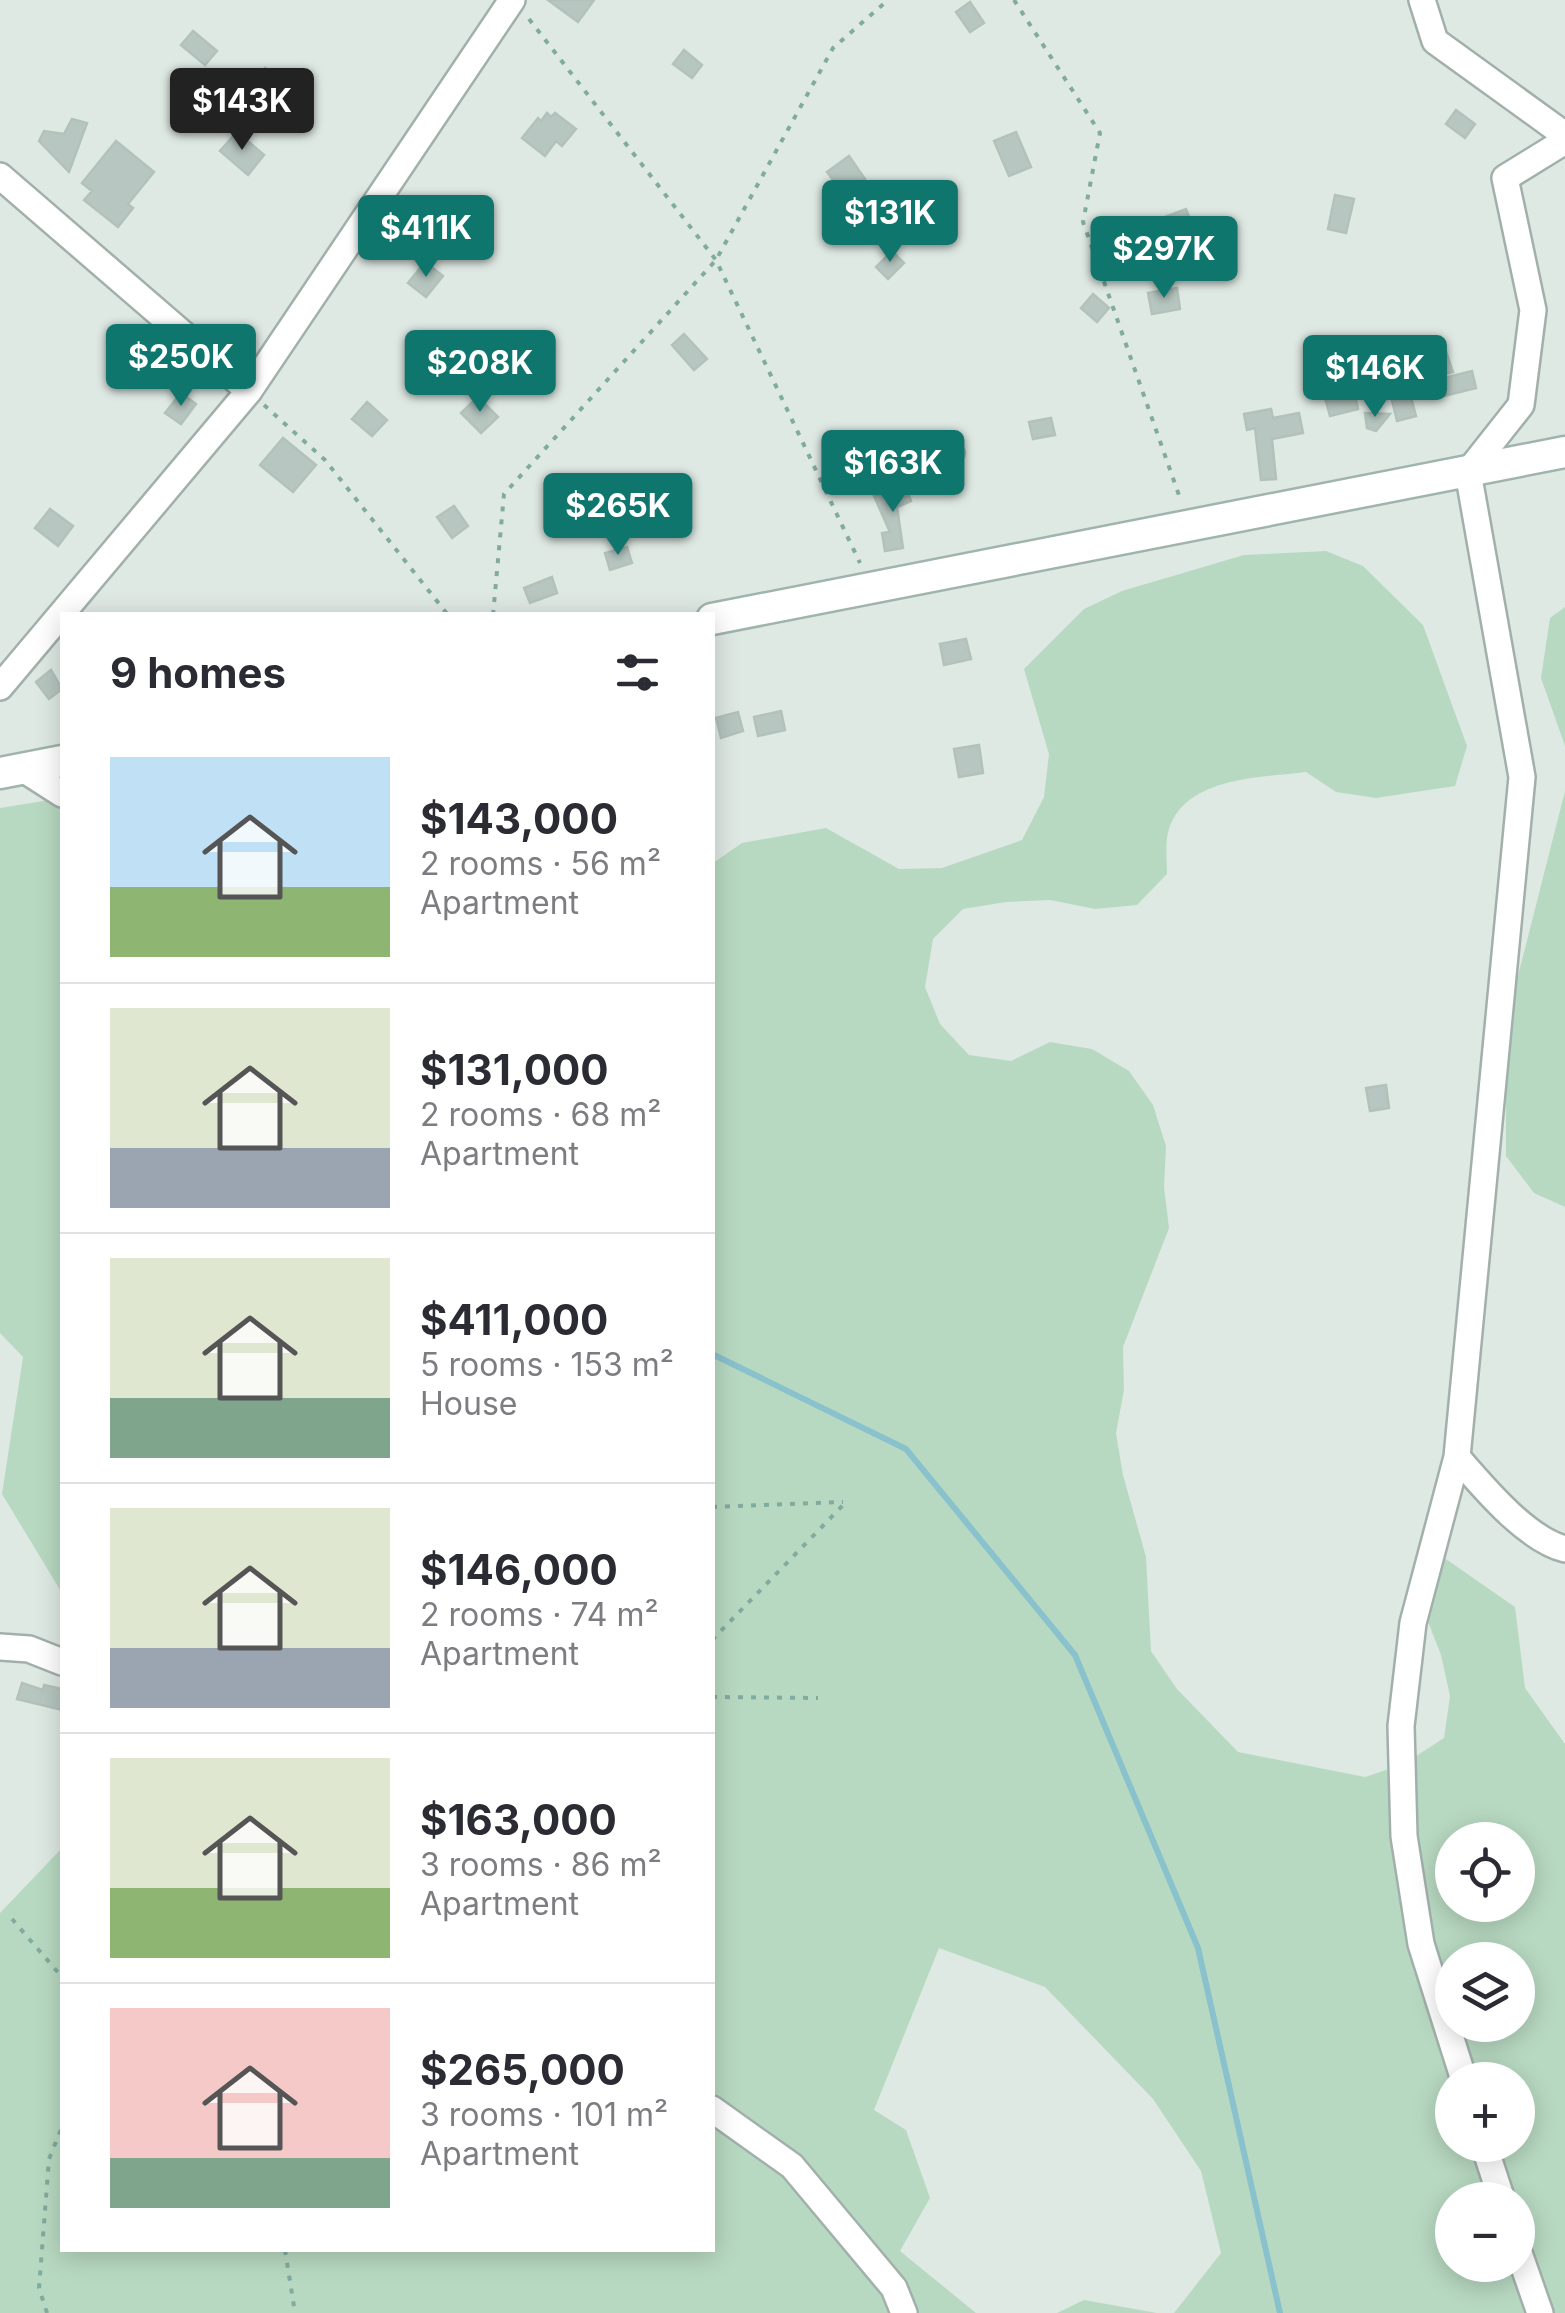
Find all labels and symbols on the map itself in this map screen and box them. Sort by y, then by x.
pin: $143K [172,68,312,153]
pin: $131K [820,180,960,265]
pin: $411K [356,195,496,280]
pin: $297K [1094,216,1234,301]
pin: $250K [111,324,251,409]
pin: $208K [410,330,550,415]
pin: $146K [1305,335,1445,420]
pin: $163K [823,430,963,515]
pin: $265K [548,473,688,558]

